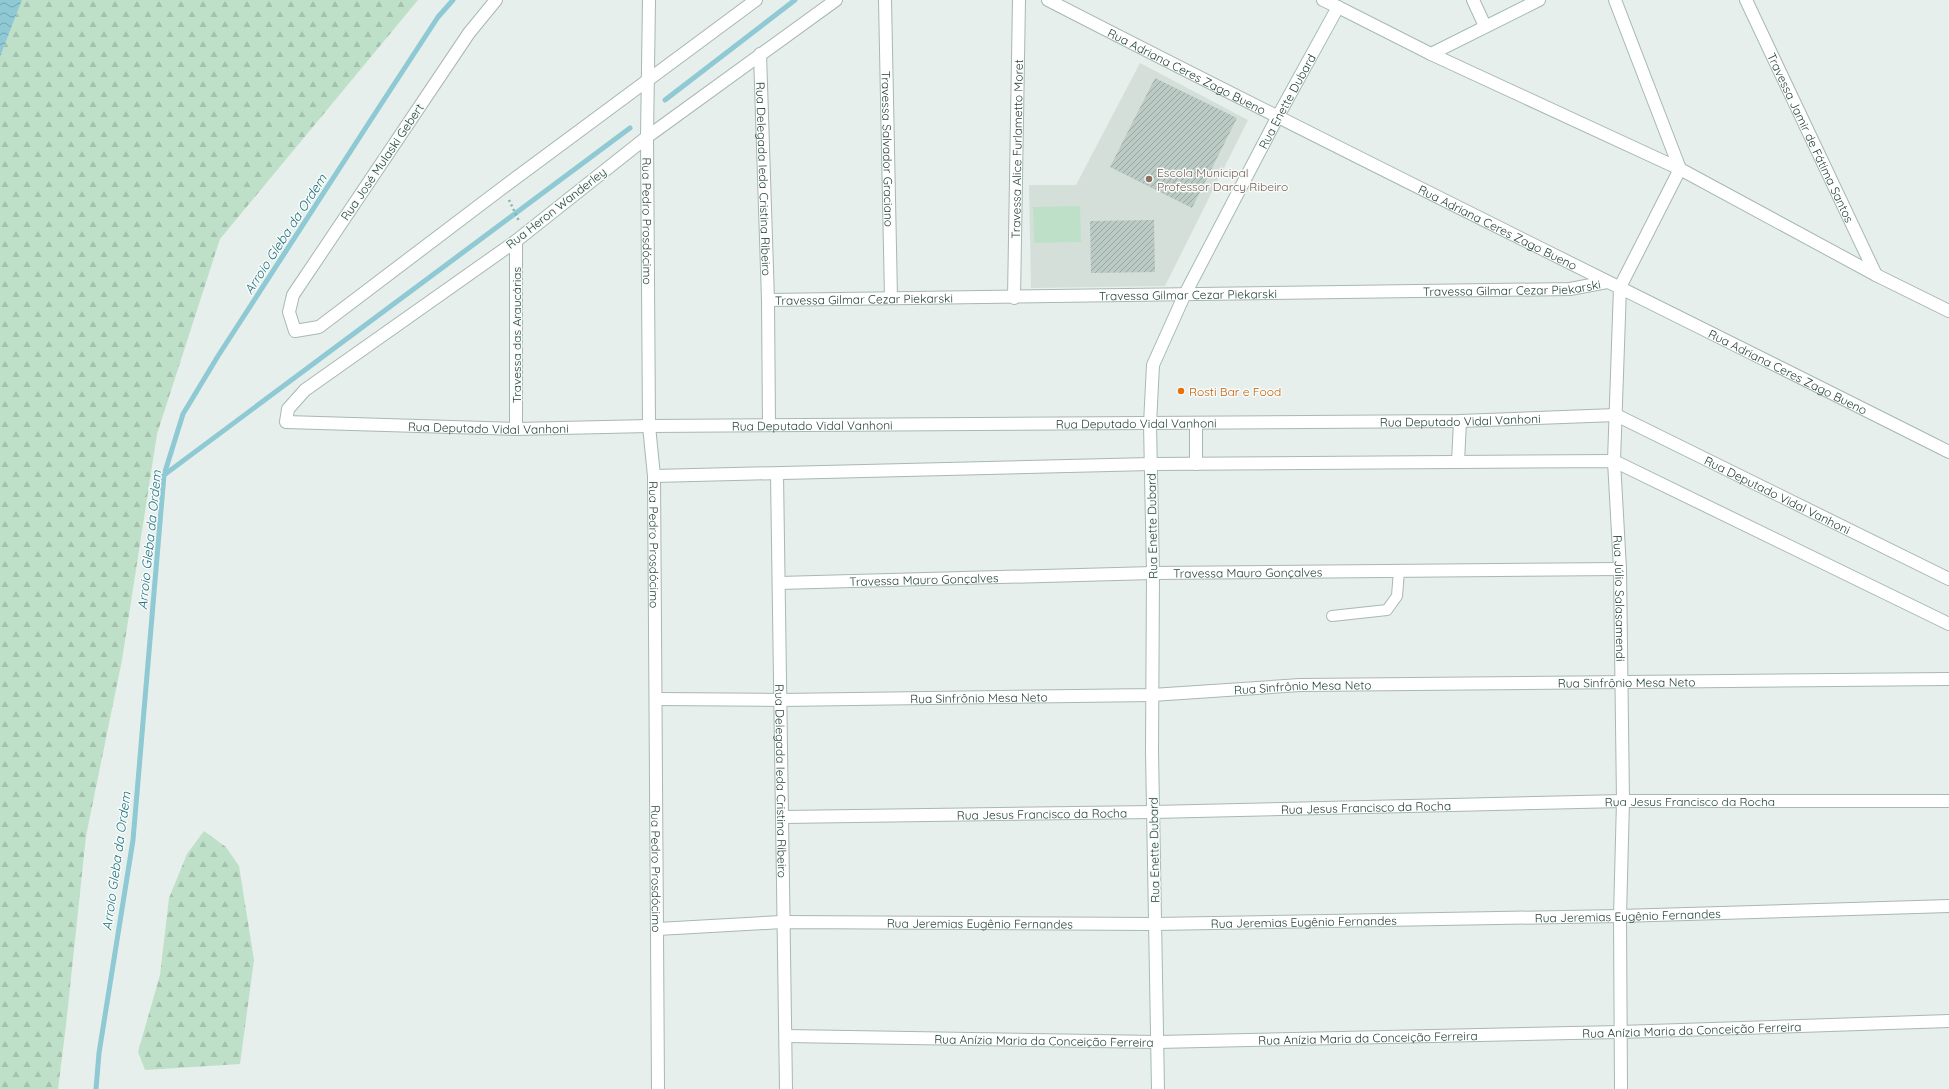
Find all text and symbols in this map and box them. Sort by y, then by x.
street label: Rua Adriana Ceres Zago Bueno [1105,25,1269,117]
street label: Travessa Jamir de Fátima Santos [1764,50,1858,225]
street label: Rua Enette Dubard [1255,51,1318,151]
street label: Travessa Alice Furlametto Moret [1007,59,1026,239]
street label: Travessa Salvador Graciano [879,71,897,227]
street label: Rua Delegada Ieda Cristina Ribeiro [753,82,775,276]
street label: Rua José Mulaski Gebert [337,101,427,223]
street label: Rua Pedro Prosdócimo [640,157,656,285]
street label: Rua Heron Wanderley [503,164,609,252]
place label: Escola Municipal Professor Darcy Ribeiro [1157,165,1288,194]
water label: Arroio Gleba da Ordem [240,170,330,297]
marker: Escola Municipal Professor Darcy Ribeiro [1144,174,1154,184]
street label: Rua Adriana Ceres Zago Bueno [1416,181,1580,273]
street label: Travessa das Araucárias [509,266,524,403]
street label: Travessa Gilmar Cezar Piekarski [1423,276,1602,299]
street label: Travessa Gilmar Cezar Piekarski [1099,286,1277,303]
street label: Travessa Gilmar Cezar Piekarski [775,290,953,307]
street label: Rua Adriana Ceres Zago Bueno [1706,326,1870,417]
place label: Rosti Bar e Food [1189,384,1281,399]
marker: Rosti Bar e Food [1176,386,1186,396]
street label: Rua Deputado Vidal Vanhoni [1380,410,1541,429]
street label: Rua Deputado Vidal Vanhoni [1056,415,1217,431]
street label: Rua Deputado Vidal Vanhoni [732,417,893,433]
street label: Rua Deputado Vidal Vanhoni [408,418,569,437]
street label: Rua Deputado Vidal Vanhoni [1702,452,1853,537]
water label: Arroio Gleba da Ordem [134,469,164,610]
street label: Rua Enette Dubard [1144,473,1160,579]
street label: Rua Pedro Prosdócimo [647,481,662,608]
street label: Rua Júlio Salasamendi [1611,535,1629,662]
street label: Travessa Mauro Gonçalves [1173,564,1323,580]
street label: Travessa Mauro Gonçalves [849,570,999,589]
street label: Rua Sinfrônio Mesa Neto [1558,674,1695,690]
street label: Rua Sinfrônio Mesa Neto [1233,677,1372,697]
street label: Rua Delegada Ieda Cristina Ribeiro [773,684,790,878]
street label: Rua Sinfrônio Mesa Neto [910,689,1048,706]
water label: Arroio Gleba da Ordem [98,790,134,931]
street label: Rua Jesus Francisco da Rocha [1604,794,1775,809]
street label: Rua Enette Dubard [1146,797,1162,903]
street label: Rua Jesus Francisco da Rocha [1281,798,1451,817]
street label: Rua Pedro Prosdócimo [649,805,664,932]
street label: Rua Jesus Francisco da Rocha [957,805,1127,822]
street label: Rua Jeremias Eugênio Fernandes [1534,905,1721,925]
street label: Rua Jeremias Eugênio Fernandes [1211,912,1397,931]
street label: Rua Jeremias Eugênio Fernandes [887,915,1073,931]
street label: Rua Anízia Maria da Conceição Ferreira [1582,1018,1802,1040]
street label: Rua Anízia Maria da Conceição Ferreira [1258,1028,1478,1047]
street label: Rua Anízia Maria da Conceição Ferreira [934,1031,1154,1049]

